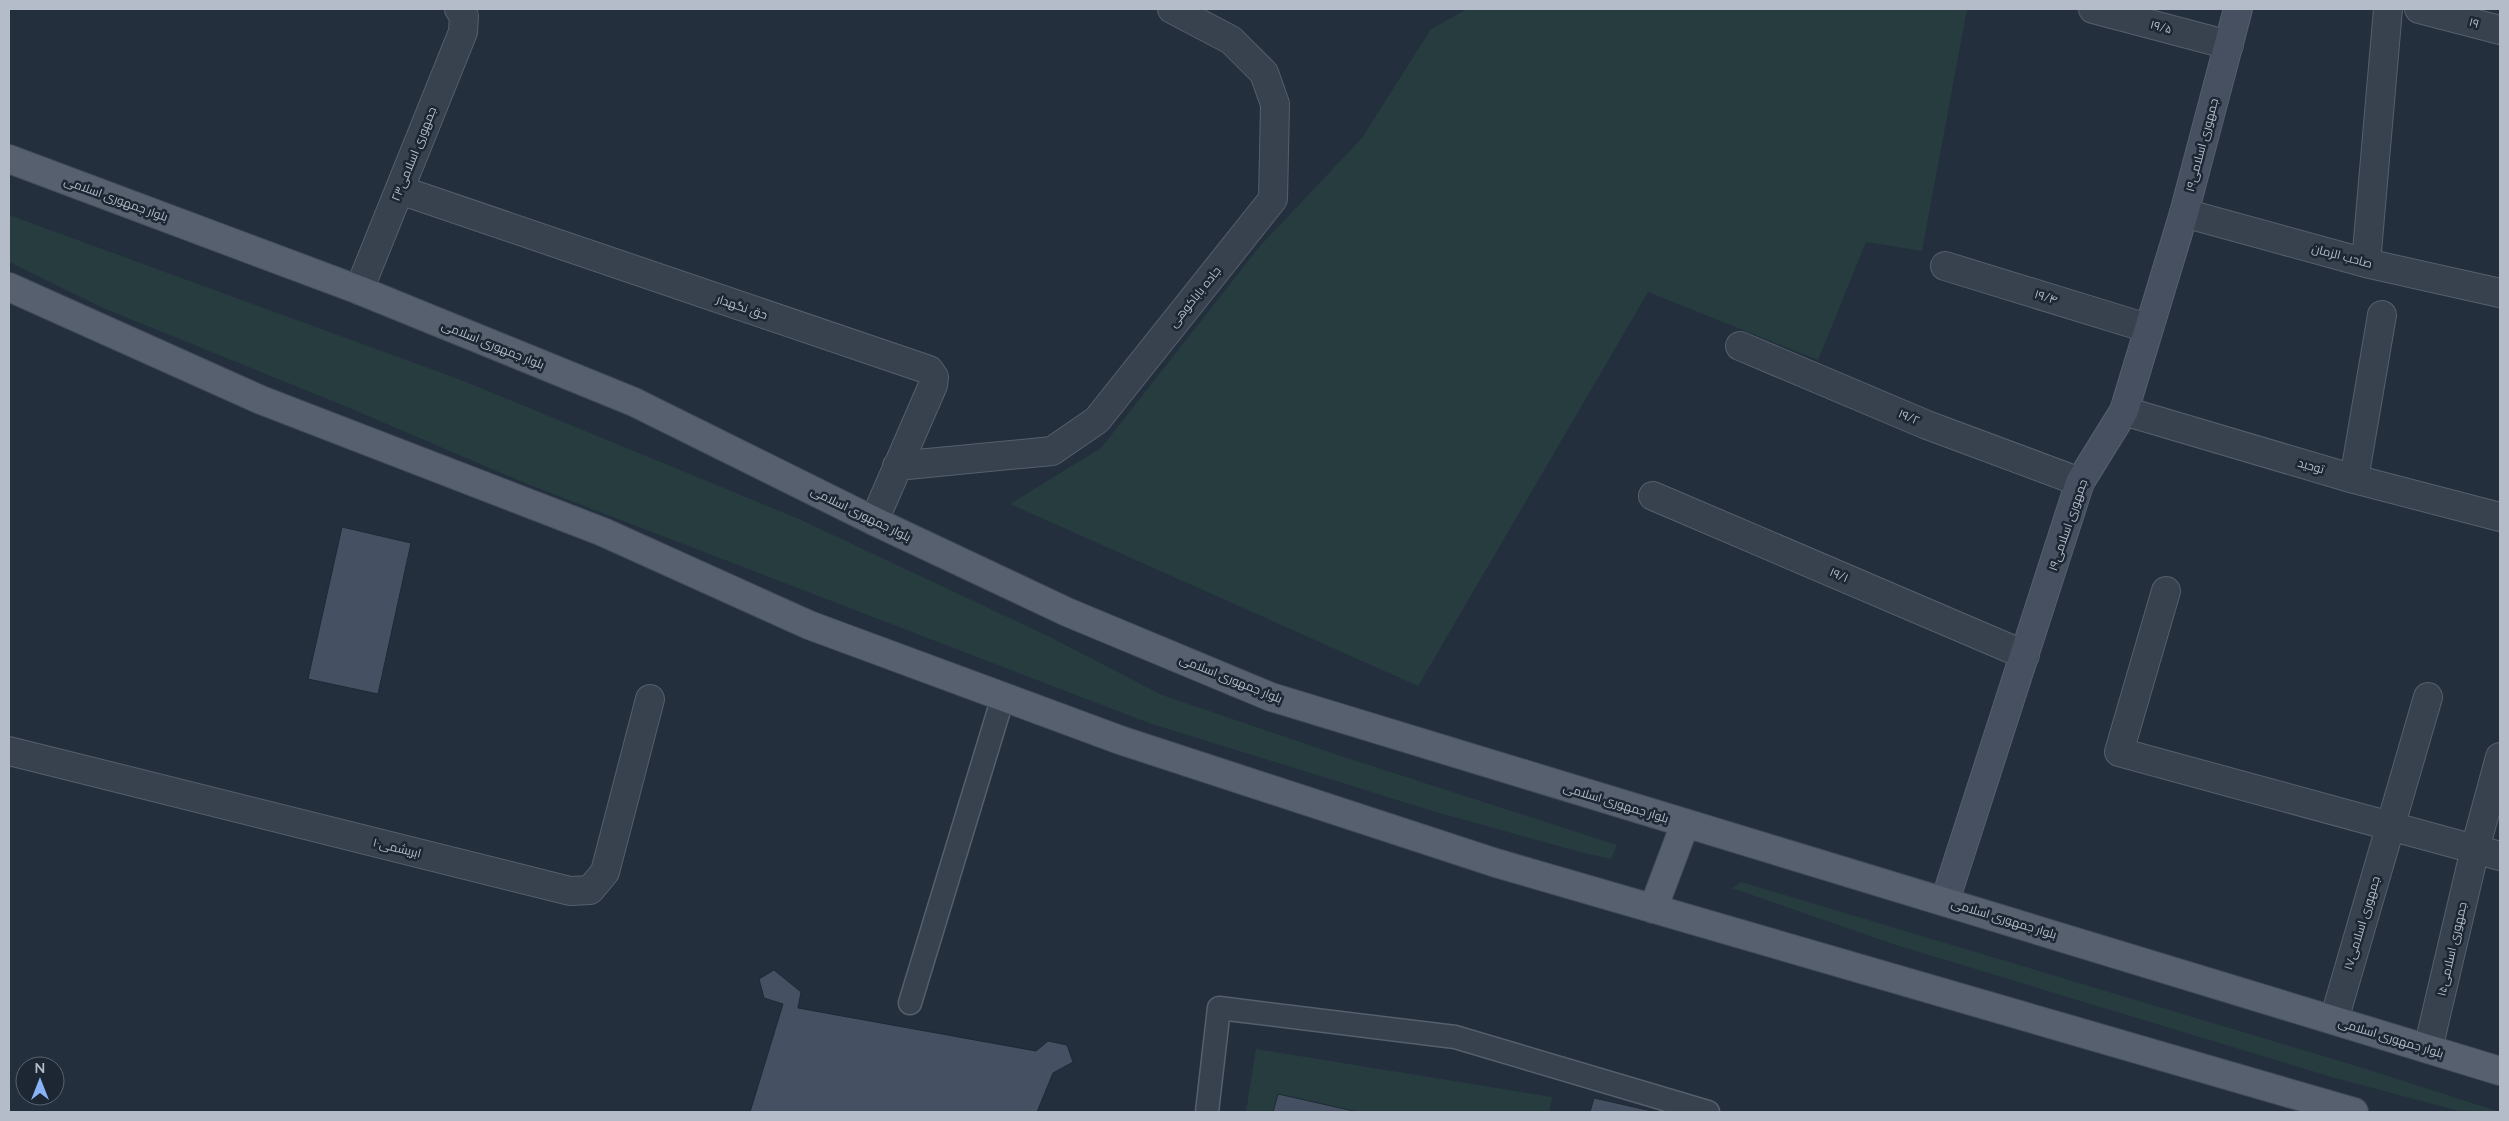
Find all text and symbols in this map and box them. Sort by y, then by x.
street label: ۱۹ [2467,14,2481,31]
street label: ۱۹/۵ [2149,16,2174,37]
street label: جمهوری اسلامی۱۹ [2182,97,2221,193]
street label: جمهوری اسلامی۲۳ [388,104,439,203]
street label: بلوار جمهوری اسلامی [62,173,170,224]
street label: صاحب الزمان [2310,240,2374,271]
street label: جاده باباکوهی [1165,263,1224,330]
street label: ۱۹/۴ [2033,286,2060,307]
street label: حق نگهدار [714,290,770,322]
street label: بلوار جمهوری اسلامی [440,317,547,372]
street label: ۱۹/۲ [1896,405,1922,428]
street label: توحید [2296,455,2327,477]
street label: جمهوری اسلامی۱۹ [2045,477,2090,573]
street label: بلوار جمهوری اسلامی [809,483,914,544]
street label: ۱۹/۱ [1827,564,1851,585]
street label: بلوار جمهوری اسلامی [1178,651,1285,706]
street label: بلوار جمهوری اسلامی [1562,779,1671,826]
street label: ابریشمی۱۰ [372,834,423,861]
street label: جمهوری اسلامی۱۷ [2340,874,2383,972]
street label: بلوار جمهوری اسلامی [1950,895,2059,942]
street label: جمهوری اسلامی۱۵ [2433,900,2470,998]
street label: بلوار جمهوری اسلامی [2337,1014,2446,1061]
north arrow [15,1056,65,1106]
text: N [35,1059,45,1076]

